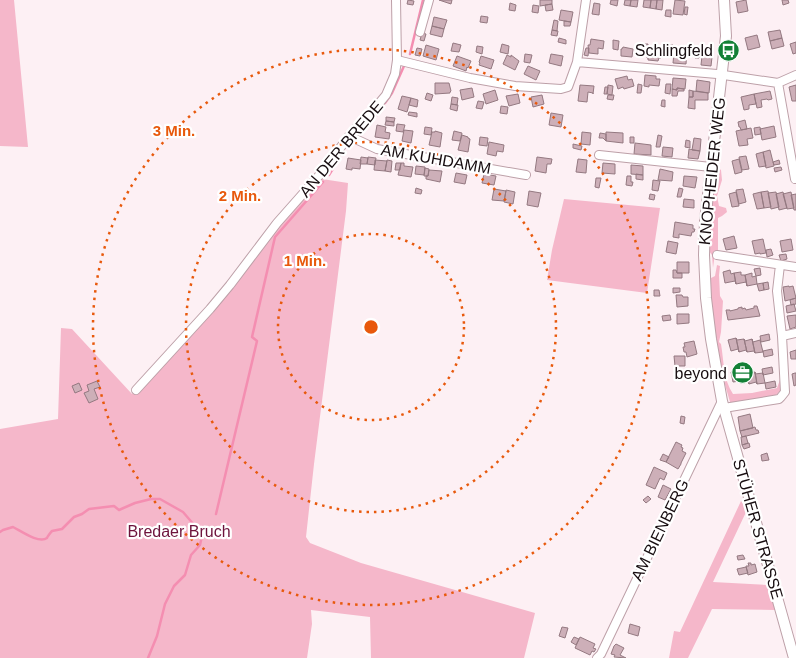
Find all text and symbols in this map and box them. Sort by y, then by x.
bus stop icon: Schlingfeld [717,38,741,62]
place label: Schlingfeld [635,42,713,59]
street label: KNOPHEIDER WEG [696,96,728,246]
street label: AN DER BREDE [296,98,386,200]
text: 3 Min. [153,122,195,139]
street label: AM KUHDAMM [380,141,492,177]
text: 2 Min. [219,187,261,204]
text: 1 Min. [284,252,326,269]
centre of rings [362,318,380,336]
office icon: beyond [731,361,755,385]
place label: beyond [675,365,727,382]
street label: STÜHER STRASSE [730,457,786,601]
street label: AM BIENBERG [628,476,692,584]
park label: Bredaer Bruch [127,523,231,540]

